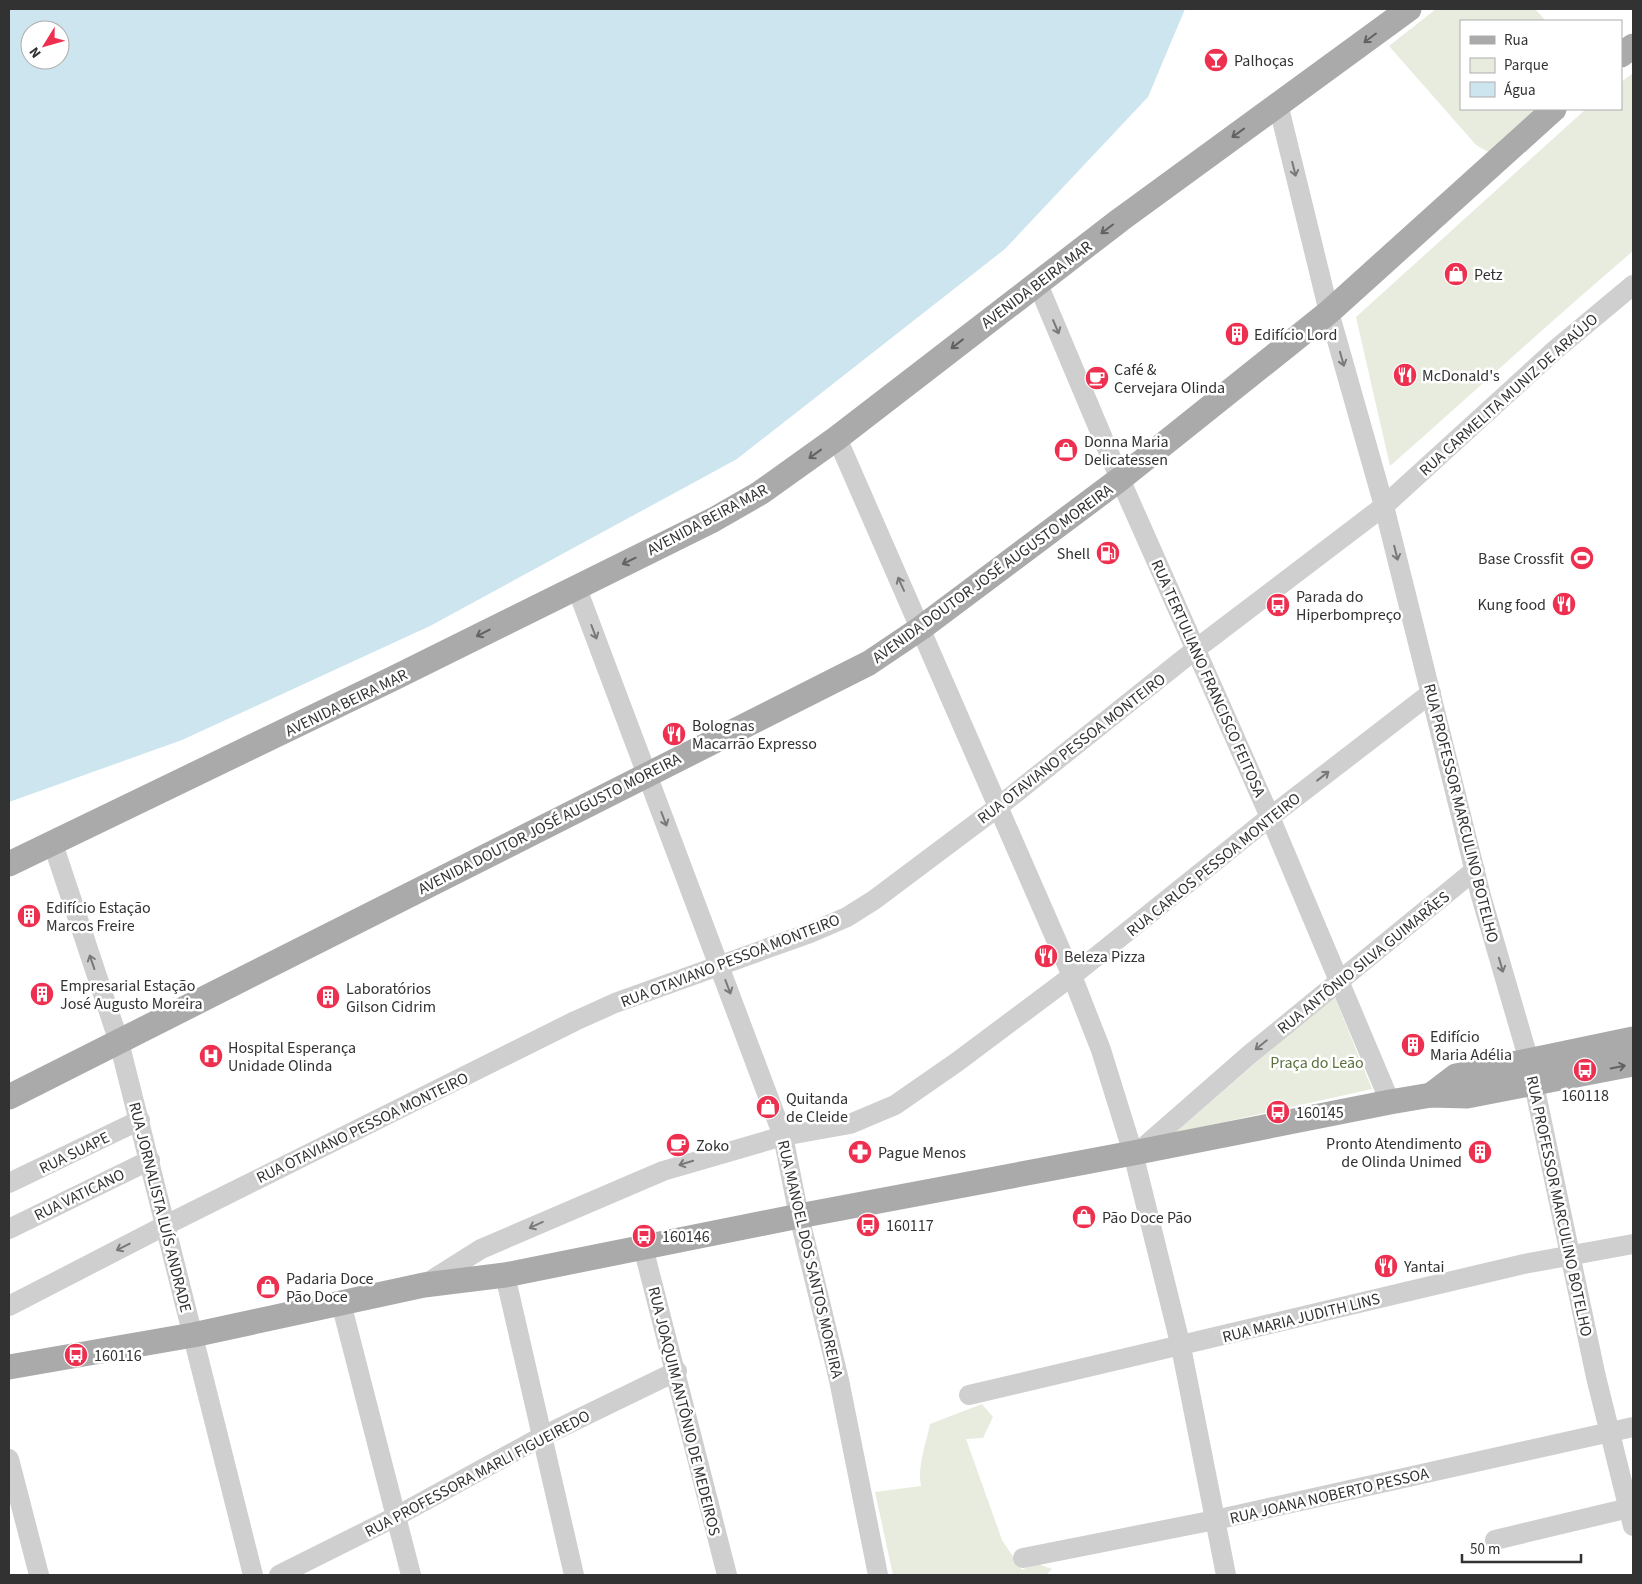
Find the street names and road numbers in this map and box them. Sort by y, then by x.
street label: AVENIDA BEIRA MAR [977,236,1097,334]
street label: RUA CARMELITA MUNIZ DE ARAÚJO [1414,308,1603,481]
street label: AVENIDA BEIRA MAR [643,479,772,561]
street label: AVENIDA DOUTOR JOSÉ AUGUSTO MOREIRA [868,479,1118,669]
street label: RUA TERTULIANO FRANCISCO FEITOSA [1146,556,1271,801]
street label: AVENIDA BEIRA MAR [282,664,411,742]
street label: RUA OTAVIANO PESSOA MONTEIRO [973,668,1170,829]
street label: RUA PROFESSOR MARCULINO BOTELHO [1418,681,1504,945]
street label: AVENIDA DOUTOR JOSÉ AUGUSTO MOREIRA [414,748,685,900]
street label: RUA CARLOS PESSOA MONTEIRO [1122,788,1305,942]
street label: RUA ANTÔNIO SILVA GUIMARÃES [1273,886,1454,1039]
street label: RUA OTAVIANO PESSOA MONTEIRO [618,909,843,1013]
street label: RUA OTAVIANO PESSOA MONTEIRO [253,1067,472,1189]
street label: RUA PROFESSOR MARCULINO BOTELHO [1521,1074,1597,1339]
street label: RUA JORNALISTA LUÍS ANDRADE [123,1100,197,1315]
street label: RUA SUAPE [36,1126,113,1179]
street label: RUA MANOEL DOS SANTOS MOREIRA [772,1138,848,1381]
street label: RUA VATICANO [30,1163,129,1226]
street label: RUA JOAQUIM ANTÔNIO DE MEDEIROS [642,1284,726,1538]
street label: RUA MARIA JUDITH LINS [1220,1288,1382,1348]
street label: RUA PROFESSORA MARLI FIGUEIREDO [361,1405,594,1543]
street label: RUA JOANA NOBERTO PESSOA [1228,1462,1431,1530]

